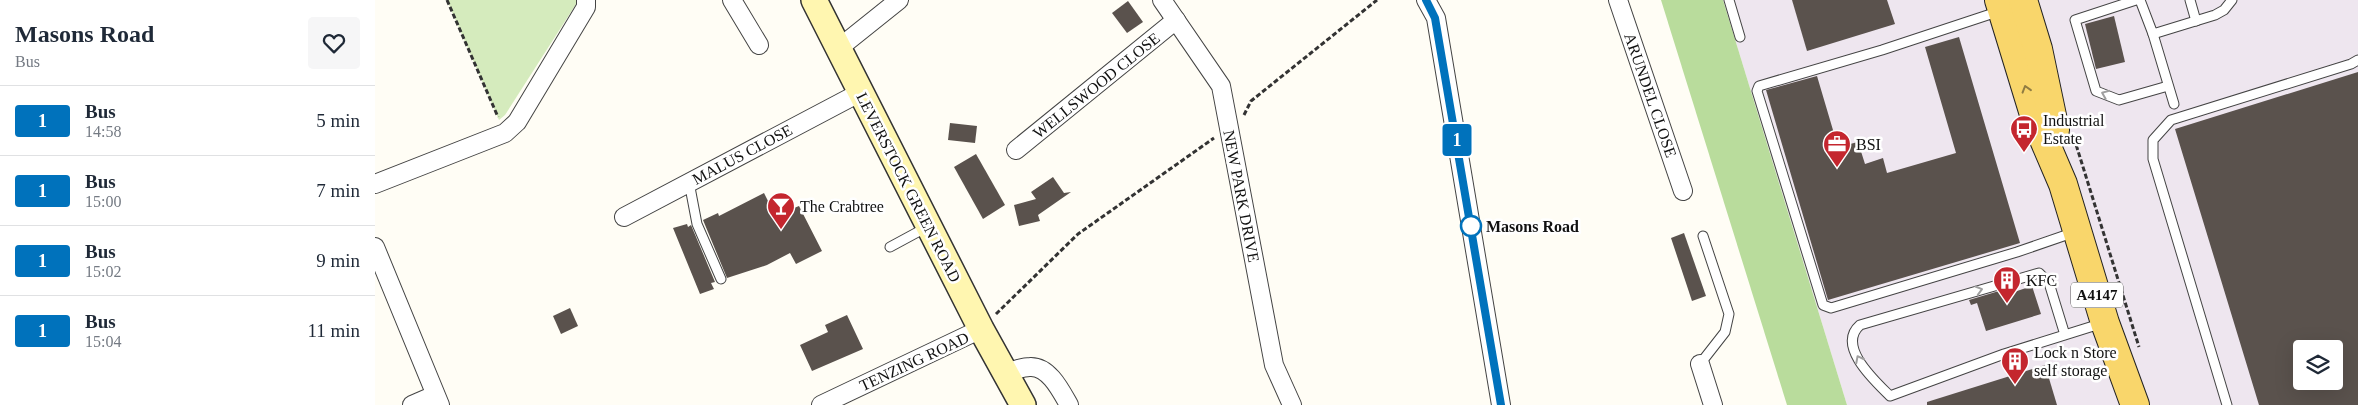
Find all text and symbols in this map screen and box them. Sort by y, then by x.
button: heart [308,17,360,69]
text: Masons Road [15,21,154,47]
street label: WELLSWOOD CLOSE [1030,29,1163,142]
street label: ARUNDEL CLOSE [1621,31,1680,160]
text: Bus [15,53,40,70]
one-way arrow [2022,85,2032,94]
street label: LEVERSTOCK GREEN ROAD [853,90,964,285]
one-way arrow [2101,90,2110,101]
text: Bus [85,101,116,122]
text: 5 min [316,110,360,131]
text: 1 [38,111,47,131]
place label: Industrial Estate [2043,112,2105,147]
bus stop icon: Industrial Estate [2009,114,2039,153]
street label: MALUS CLOSE [689,121,795,188]
text: 14:58 [85,123,121,140]
line badge: 1 [1441,124,1473,156]
street label: NEW PARK DRIVE [1220,129,1263,264]
office icon: BSI [1822,129,1852,168]
text: 1 [1453,130,1462,150]
place label: BSI [1856,136,1881,153]
text: Bus [85,171,116,192]
text: 7 min [316,180,360,201]
text: 1 [38,181,47,201]
bar icon: The Crabtree [766,191,796,230]
text: 15:00 [85,193,121,210]
place label: The Crabtree [800,198,884,215]
marker: Masons Road [1460,215,1482,237]
place label: Masons Road [1486,218,1579,235]
text: Bus [85,241,116,262]
text: 9 min [316,250,360,271]
text: 1 [38,251,47,271]
text: 15:02 [85,263,121,280]
building icon: KFC [1992,265,2022,304]
place label: KFC [2026,272,2057,289]
road number: A4147 [2071,282,2123,308]
one-way arrow [1975,286,1983,296]
text: Bus [85,311,116,332]
text: 11 min [307,320,360,341]
text: 1 [38,321,47,341]
street label: TENZING ROAD [857,329,972,394]
text: 15:04 [85,333,121,350]
map controls [2293,340,2343,390]
button: layers [2293,340,2343,390]
place label: Lock n Store self storage [2034,344,2117,380]
building icon: Lock n Store self storage [2000,346,2030,385]
one-way arrow [1855,355,1865,364]

